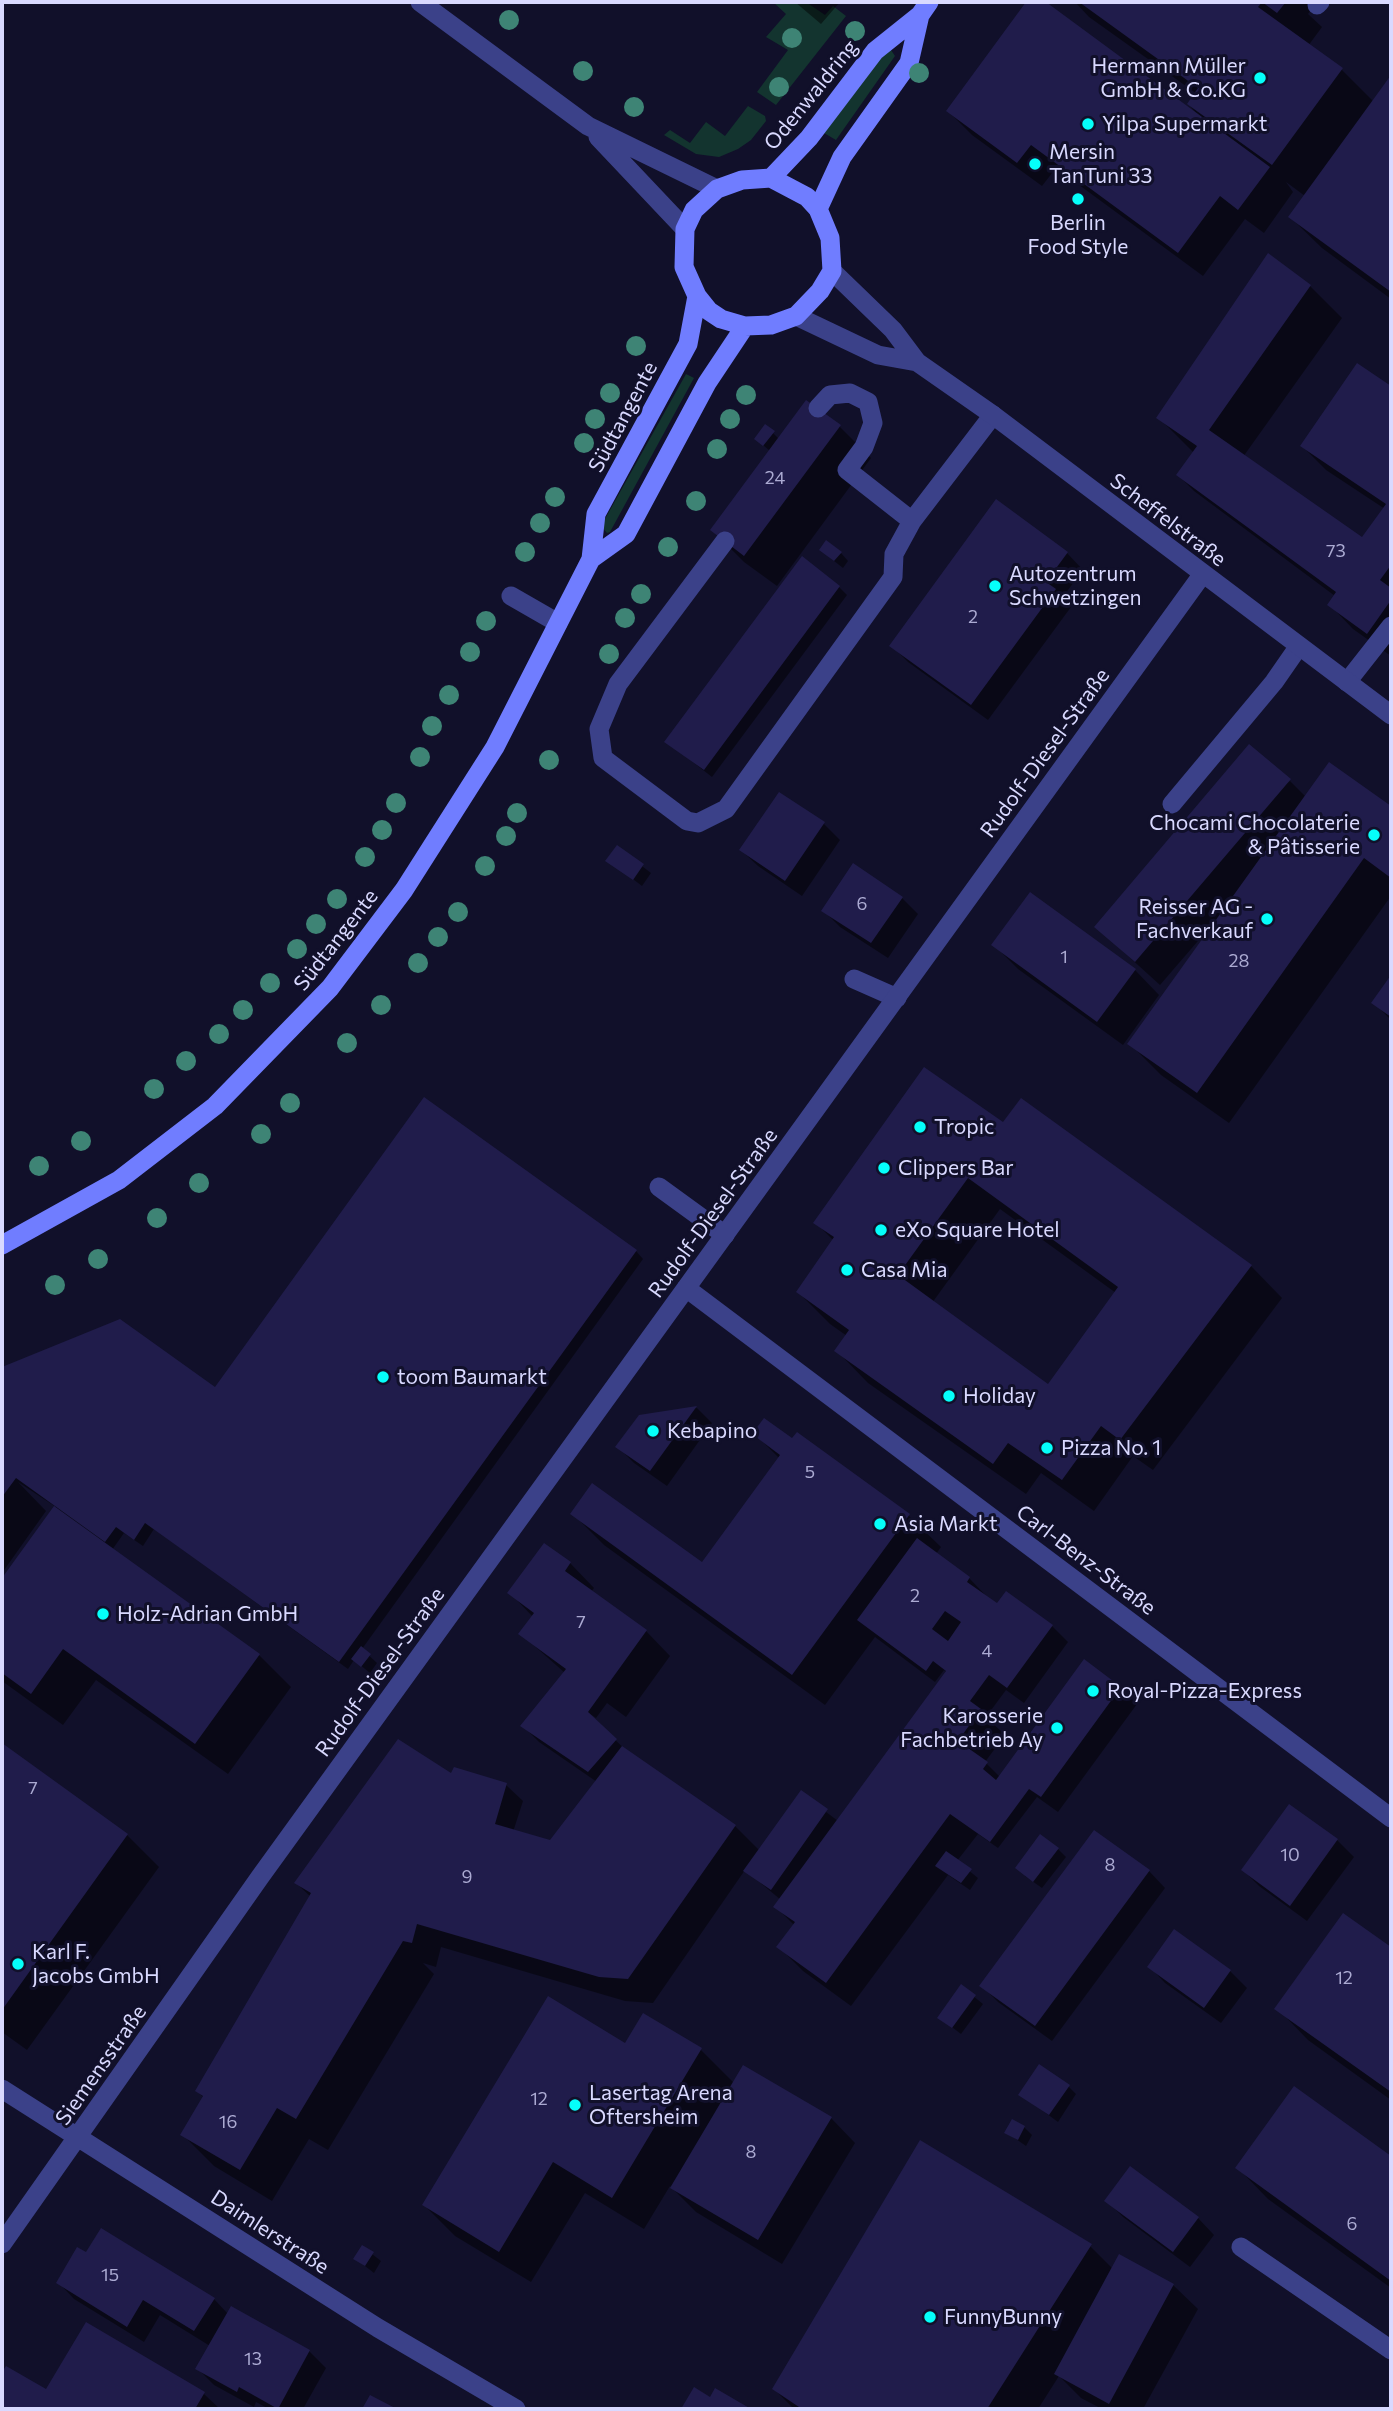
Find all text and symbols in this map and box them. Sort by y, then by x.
street label: Odenwaldring [759,35,863,155]
place label: Hermann Müller GmbH & Co.KG [1091,53,1246,103]
marker: Hermann Müller GmbH & Co.KG [1252,70,1268,86]
place label: Yilpa Supermarkt [1102,111,1267,137]
marker: Yilpa Supermarkt [1080,116,1096,132]
place label: Mersin TanTuni 33 [1049,139,1152,189]
marker: Mersin TanTuni 33 [1027,156,1043,172]
marker: Berlin Food Style [1070,191,1086,207]
place label: Berlin Food Style [1028,210,1128,260]
street label: Südtangente [583,357,663,477]
house number: 24 [765,467,785,489]
street label: Scheffelstraße [1105,468,1231,572]
house number: 73 [1326,540,1346,562]
place label: Autozentrum Schwetzingen [1009,561,1142,611]
marker: Autozentrum Schwetzingen [987,578,1003,594]
house number: 2 [968,606,978,628]
street label: Rudolf-Diesel-Straße [975,664,1115,842]
place label: Chocami Chocolaterie & Pâtisserie [1149,810,1360,860]
marker: Chocami Chocolaterie & Pâtisserie [1366,827,1382,843]
street label: Südtangente [289,884,383,996]
house number: 6 [857,893,867,915]
place label: Reisser AG - Fachverkauf [1136,894,1253,944]
marker: Reisser AG - Fachverkauf [1259,911,1275,927]
house number: 1 [1060,946,1068,968]
house number: 28 [1229,950,1249,972]
place label: Tropic [934,1114,994,1140]
marker: Tropic [912,1119,928,1135]
street label: Rudolf-Diesel-Straße [643,1124,783,1302]
place label: Clippers Bar [898,1155,1014,1181]
marker: Clippers Bar [876,1160,892,1176]
place label: eXo Square Hotel [895,1217,1060,1243]
marker: eXo Square Hotel [873,1222,889,1238]
place label: Casa Mia [861,1257,947,1283]
marker: Casa Mia [839,1262,855,1278]
place label: toom Baumarkt [397,1364,547,1390]
marker: toom Baumarkt [375,1369,391,1385]
place label: Holiday [963,1383,1036,1409]
marker: Holiday [941,1388,957,1404]
place label: Kebapino [667,1418,757,1444]
marker: Kebapino [645,1423,661,1439]
place label: Pizza No. 1 [1061,1435,1161,1461]
marker: Pizza No. 1 [1039,1440,1055,1456]
house number: 5 [805,1461,815,1483]
street label: Carl-Benz-Straße [1011,1499,1161,1621]
place label: Asia Markt [894,1511,998,1537]
marker: Asia Markt [872,1516,888,1532]
street label: Rudolf-Diesel-Straße [310,1583,450,1761]
house number: 2 [910,1585,920,1607]
place label: Holz-Adrian GmbH [117,1601,298,1627]
marker: Holz-Adrian GmbH [95,1606,111,1622]
house number: 7 [576,1611,586,1633]
house number: 4 [982,1640,992,1662]
place label: Royal-Pizza-Express [1107,1678,1302,1704]
marker: Royal-Pizza-Express [1085,1683,1101,1699]
place label: Karosserie Fachbetrieb Ay [900,1703,1043,1753]
marker: Karosserie Fachbetrieb Ay [1049,1720,1065,1736]
house number: 7 [28,1777,38,1799]
house number: 10 [1280,1844,1300,1866]
house number: 8 [1105,1854,1115,1876]
house number: 9 [462,1866,472,1888]
place label: Karl F. Jacobs GmbH [32,1939,160,1989]
marker: Karl F. Jacobs GmbH [10,1956,26,1972]
house number: 12 [1335,1967,1353,1989]
street label: Siemensstraße [50,2000,152,2130]
place label: Lasertag Arena Oftersheim [589,2080,733,2130]
house number: 12 [530,2088,548,2110]
marker: Lasertag Arena Oftersheim [567,2097,583,2113]
house number: 16 [219,2111,237,2133]
house number: 8 [746,2141,756,2163]
street label: Daimlerstraße [206,2184,334,2280]
house number: 6 [1347,2213,1357,2235]
house number: 15 [101,2264,119,2286]
place label: FunnyBunny [944,2304,1062,2330]
marker: FunnyBunny [922,2309,938,2325]
house number: 13 [244,2348,262,2370]

